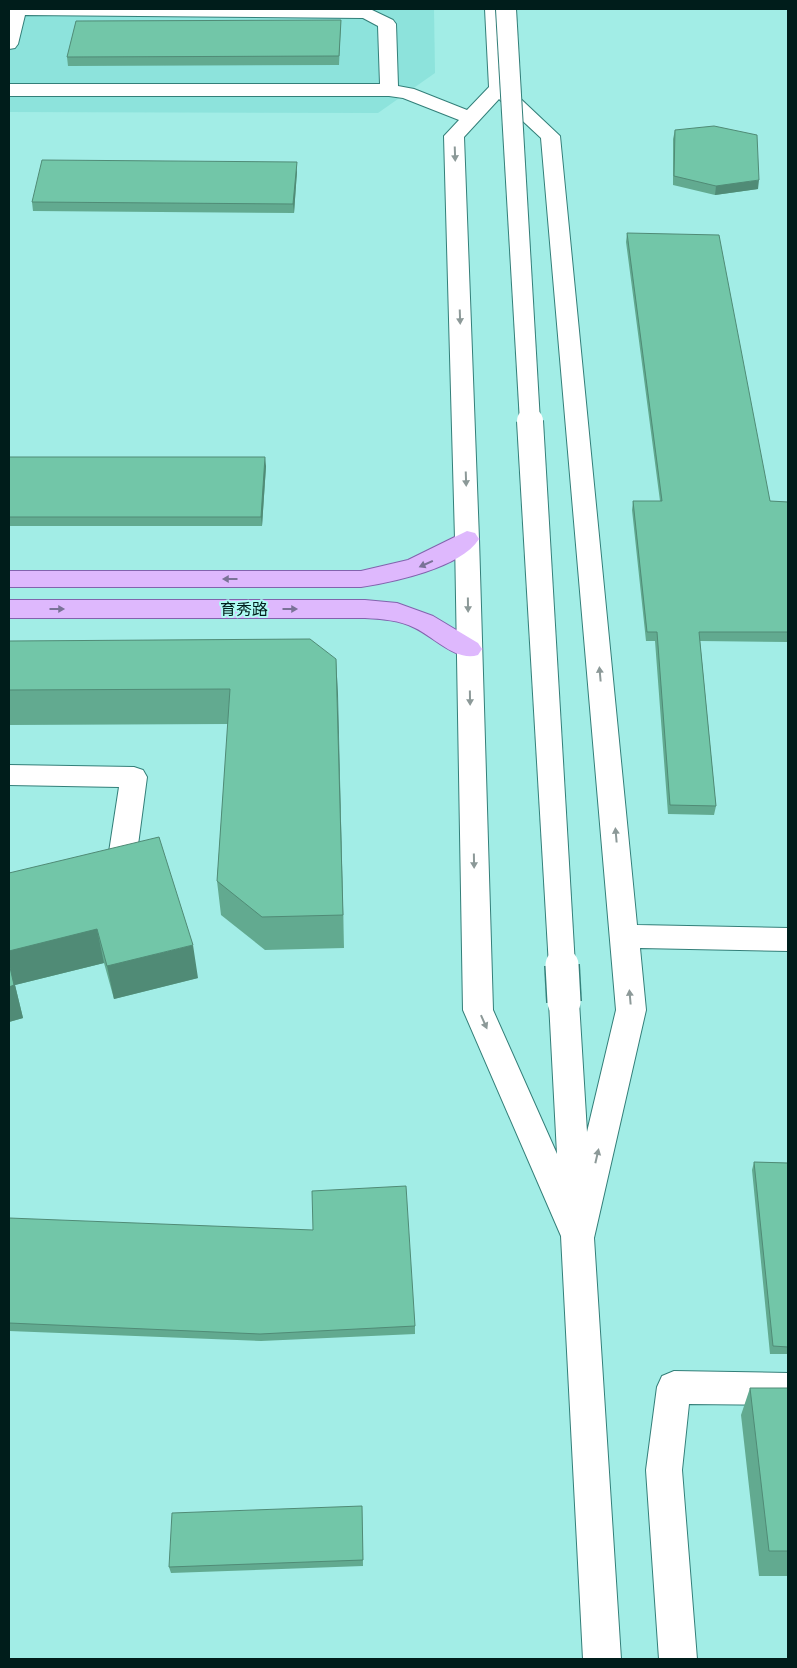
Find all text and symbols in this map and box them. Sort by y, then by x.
one-way arrow [451,147,459,163]
one-way arrow [457,309,465,325]
one-way arrow [462,472,470,488]
one-way arrow [419,560,433,568]
one-way arrow [222,575,238,583]
one-way arrow [464,597,472,613]
street label: 育秀路 [220,599,268,619]
one-way arrow [50,605,66,613]
one-way arrow [282,605,298,613]
one-way arrow [596,665,604,681]
one-way arrow [466,690,474,706]
one-way arrow [611,827,619,843]
one-way arrow [471,853,479,869]
one-way arrow [626,989,634,1005]
one-way arrow [480,1015,488,1029]
one-way arrow [593,1148,601,1163]

